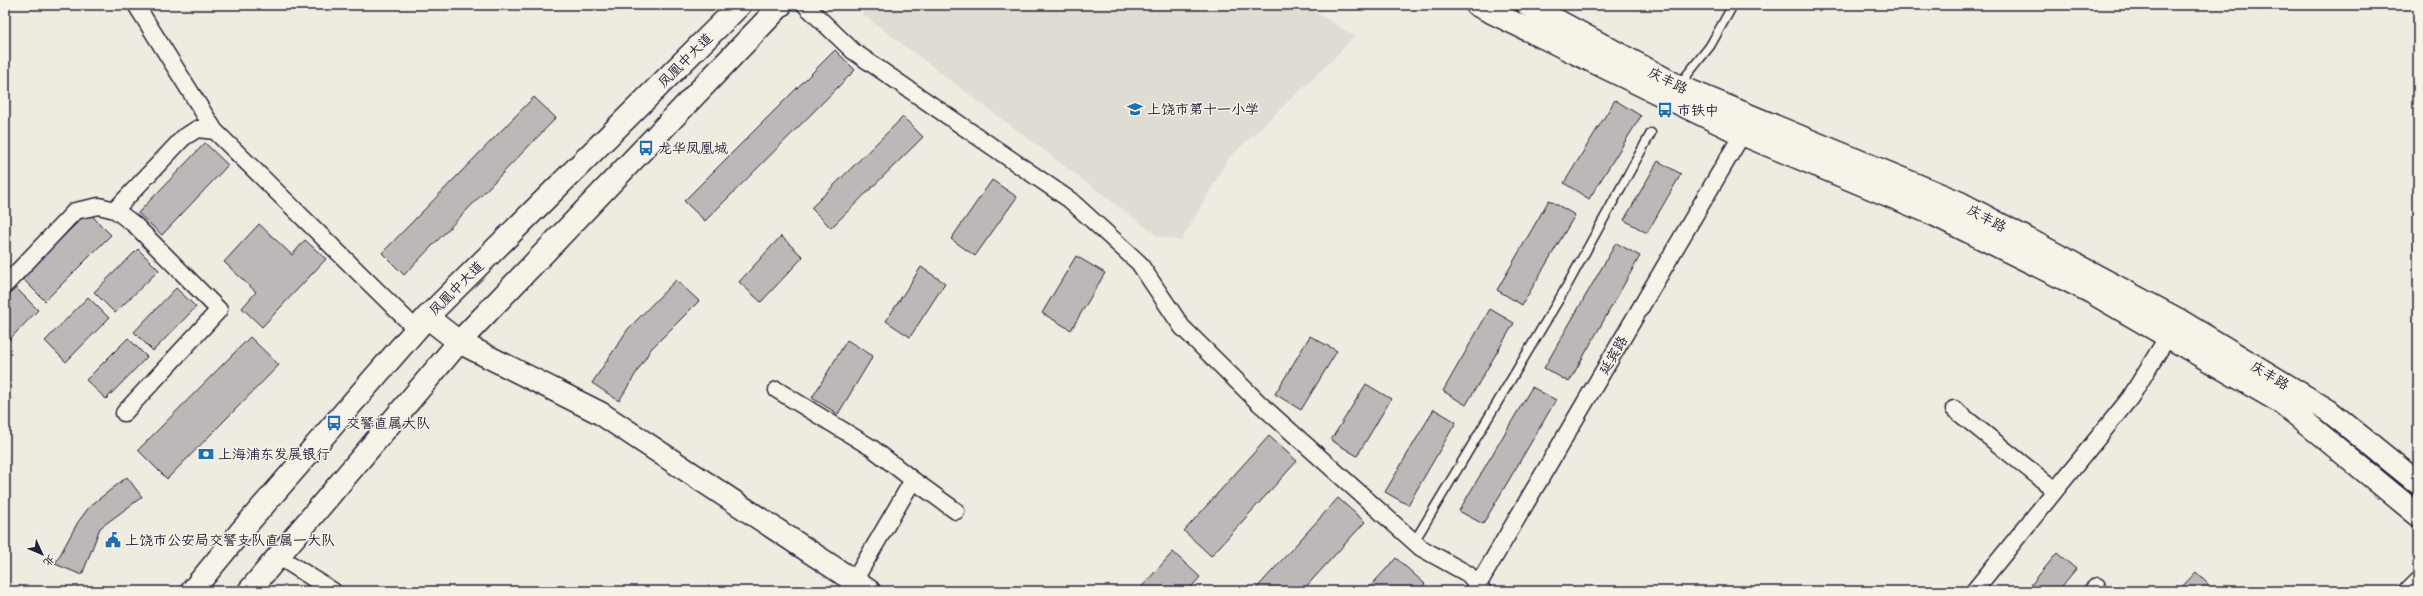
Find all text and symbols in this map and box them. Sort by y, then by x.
street label: 凤凰中大道 [655,30,716,91]
street label: 庆丰路 [1645,63,1690,98]
school or university icon: 上饶市第十一小学 [1126,100,1144,118]
place label: 上饶市第十一小学 [1147,101,1259,118]
bus stop icon: 市铁中 [1656,101,1674,119]
place label: 市铁中 [1677,102,1719,119]
bus stop icon: 龙华凤凰城 [637,139,655,157]
place label: 龙华凤凰城 [658,140,728,157]
street label: 庆丰路 [1964,201,2009,236]
street label: 凤凰中大道 [426,258,487,319]
street label: 延宾路 [1596,333,1631,378]
street label: 庆丰路 [2247,357,2292,394]
bus stop icon: 交警直属大队 [325,414,343,432]
place label: 交警直属大队 [346,415,430,432]
bank icon: 上海浦东发展银行 [197,445,215,463]
place label: 上海浦东发展银行 [218,446,330,463]
public building icon: 上饶市公安局交警支队直属一大队 [104,531,122,549]
place label: 上饶市公安局交警支队直属一大队 [125,532,335,549]
north arrow [22,534,62,574]
text: 北 [40,552,57,569]

